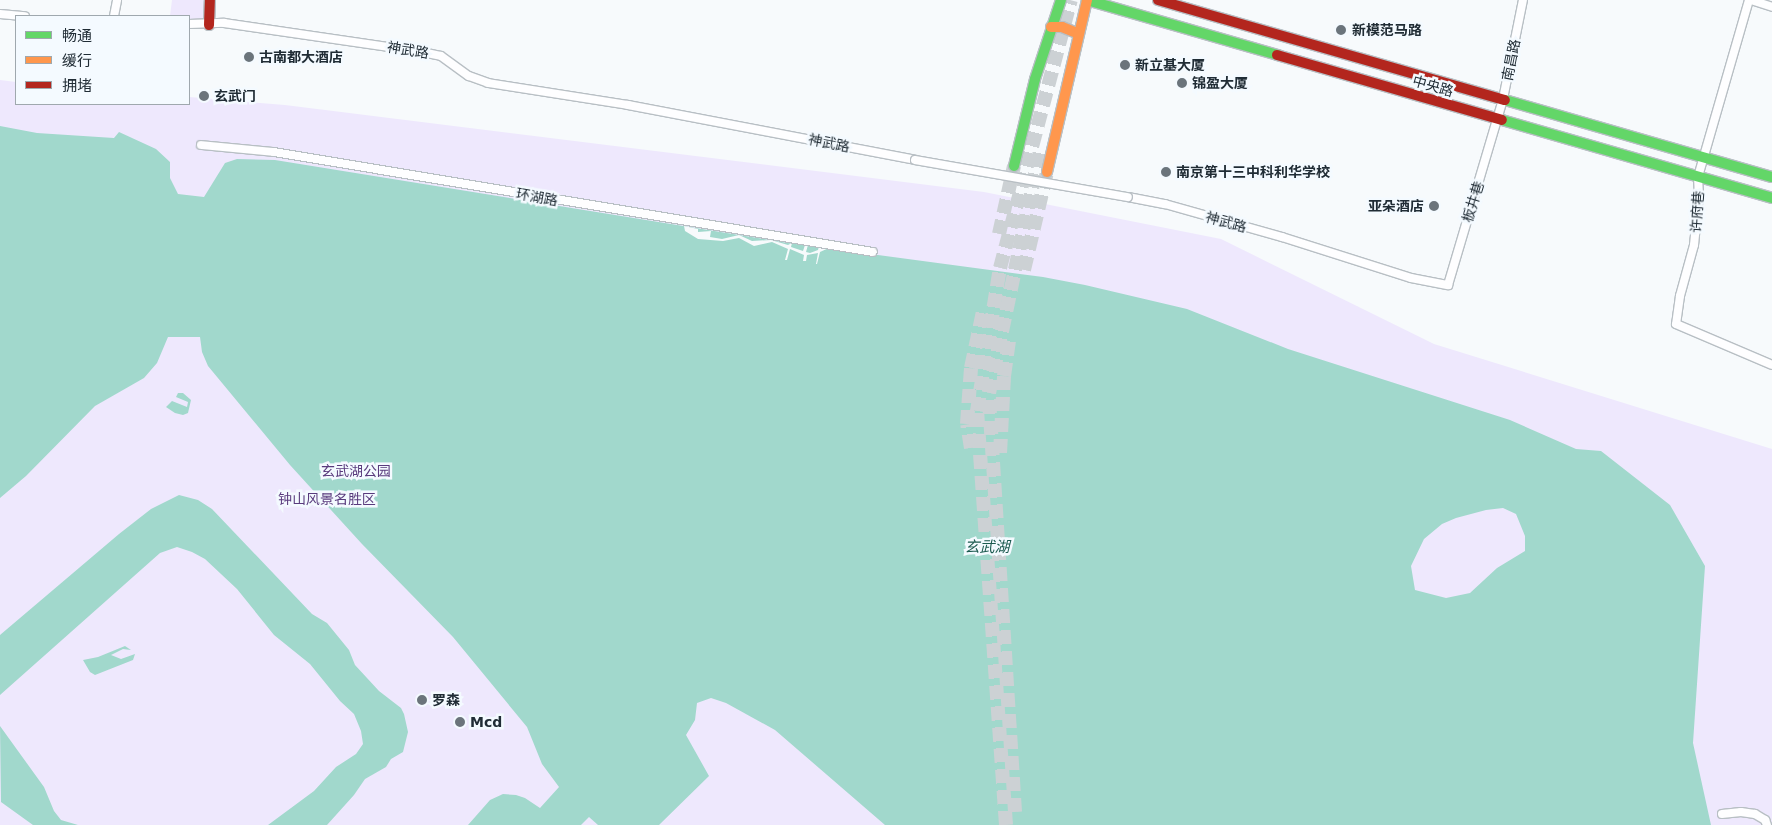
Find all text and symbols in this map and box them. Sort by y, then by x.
legend [15,15,190,105]
place label: 新模范马路 [1352,22,1422,38]
marker: 新模范马路 [1334,23,1348,37]
text: 畅通 [62,27,92,45]
street label: 神武路 [386,38,430,62]
street label: 南昌路 [1499,38,1523,82]
place label: 古南都大酒店 [259,49,343,65]
marker: 古南都大酒店 [243,51,255,63]
text: 缓行 [62,52,92,70]
place label: 新立基大厦 [1135,57,1205,73]
marker: 新立基大厦 [1119,59,1131,71]
street label: 中央路 [1410,72,1456,100]
place label: 锦盈大厦 [1192,75,1248,91]
text: 拥堵 [62,77,92,95]
marker: 锦盈大厦 [1176,77,1188,89]
place label: 玄武门 [214,88,256,104]
marker: 玄武门 [198,90,210,102]
street label: 神武路 [807,131,851,155]
place label: 南京第十三中科利华学校 [1176,164,1330,180]
marker: 南京第十三中科利华学校 [1160,166,1172,178]
street label: 板井巷 [1459,179,1487,225]
street label: 环湖路 [515,185,559,209]
street label: 许府巷 [1687,190,1707,234]
place label: 亚朵酒店 [1368,198,1424,214]
marker: 亚朵酒店 [1428,200,1440,212]
street label: 神武路 [1204,208,1248,236]
park label: 玄武湖公园 [321,463,391,479]
park label: 钟山风景名胜区 [278,491,376,507]
water label: 玄武湖 [965,539,1009,557]
place label: 罗森 [432,692,460,708]
marker: 罗森 [416,694,428,706]
place label: Mcd [470,714,502,730]
marker: Mcd [454,716,466,728]

